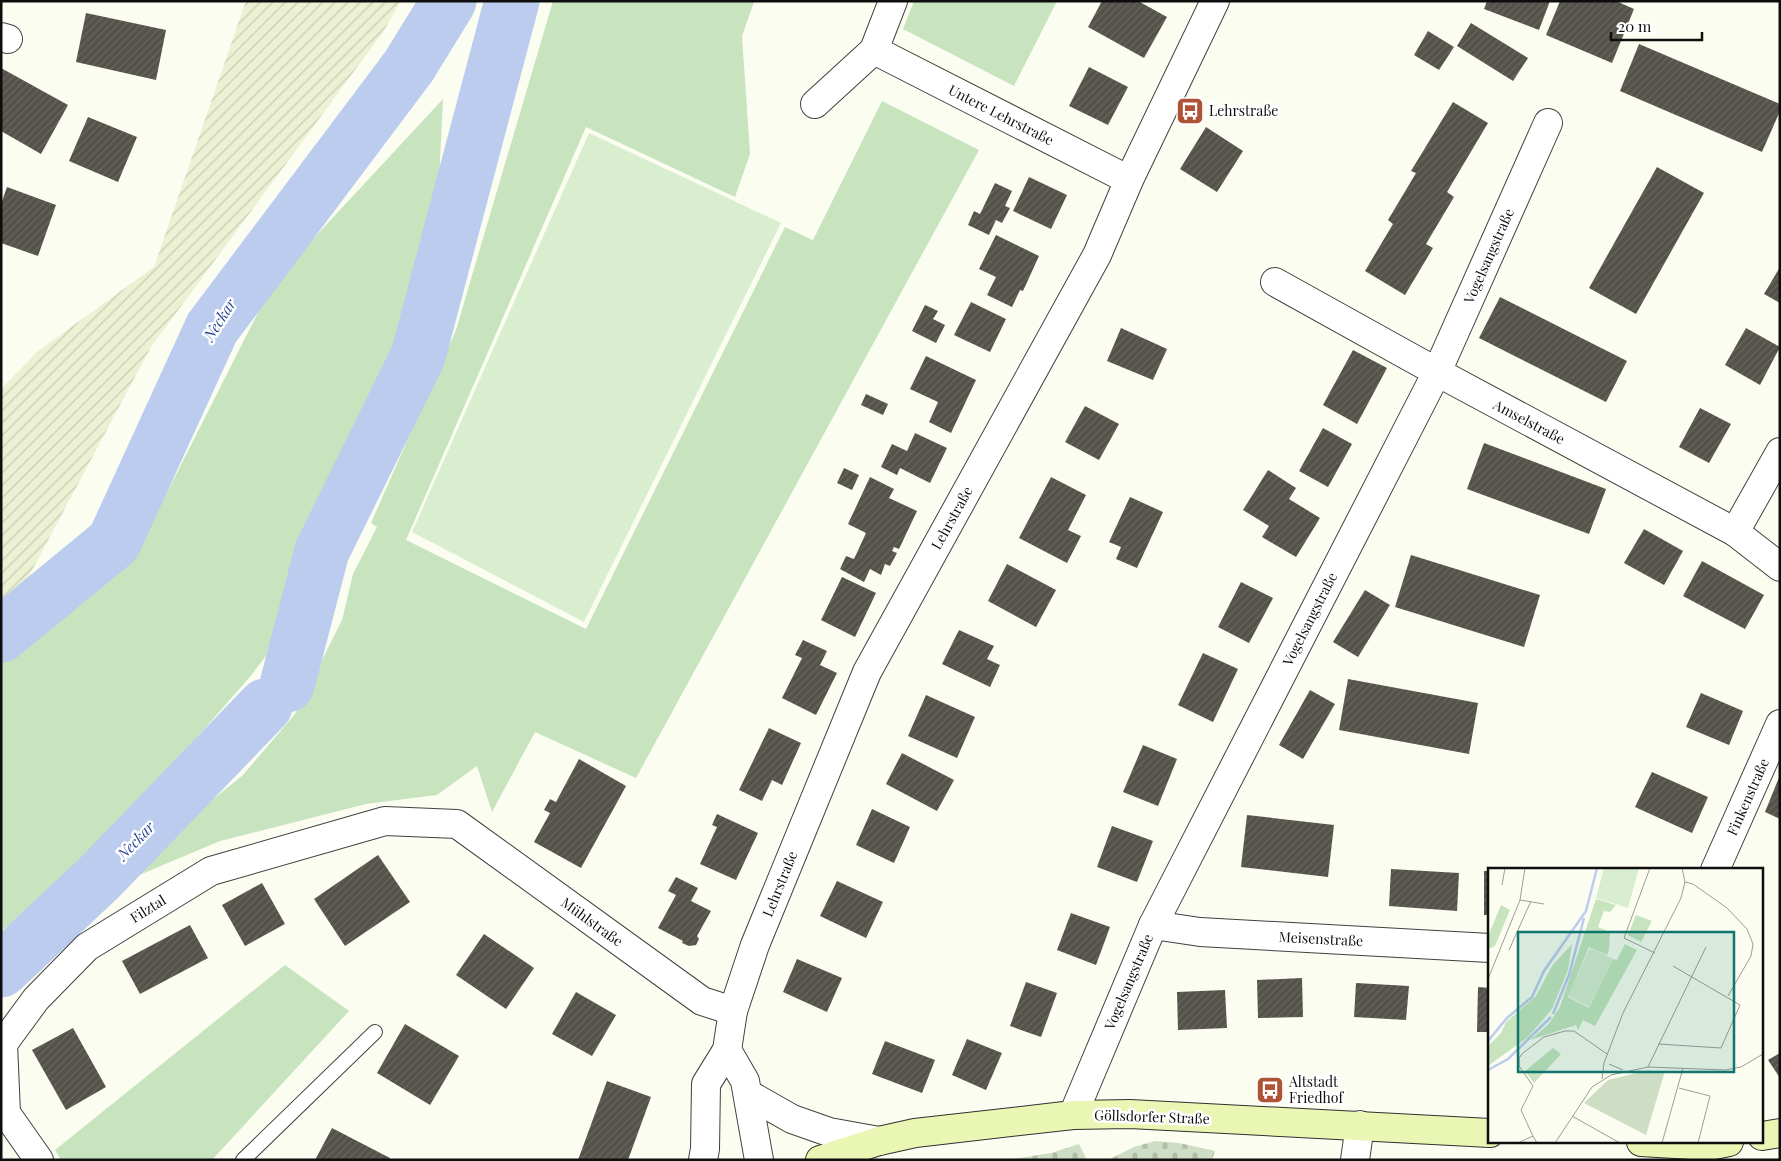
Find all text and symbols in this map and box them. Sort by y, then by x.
scale bar [1611,10,1702,42]
text: 20 m [1618,16,1652,36]
street label: Untere Lehrstraße [945,80,1057,149]
bus stop icon: Lehrstraße [1175,96,1205,126]
place label: Lehrstraße [1209,101,1278,120]
street label: Vogelsangstraße [1459,205,1518,307]
water label: Neckar [197,294,240,346]
street label: Amselstraße [1489,394,1568,448]
street label: Lehrstraße [926,483,977,553]
street label: Vogelsangstraße [1277,569,1341,670]
street label: Finkenstraße [1722,755,1773,839]
water label: Neckar [111,817,159,865]
street label: Lehrstraße [758,848,801,920]
inset map [1488,868,1764,1144]
street label: Filztal [126,890,169,927]
street label: Mühlstraße [558,893,627,950]
street label: Meisenstraße [1278,927,1364,950]
street label: Vogelsangstraße [1099,931,1157,1034]
place label: Altstadt Friedhof [1288,1072,1344,1107]
bus stop icon: Altstadt Friedhof [1255,1075,1285,1105]
street label: Göllsdorfer Straße [1094,1105,1210,1128]

